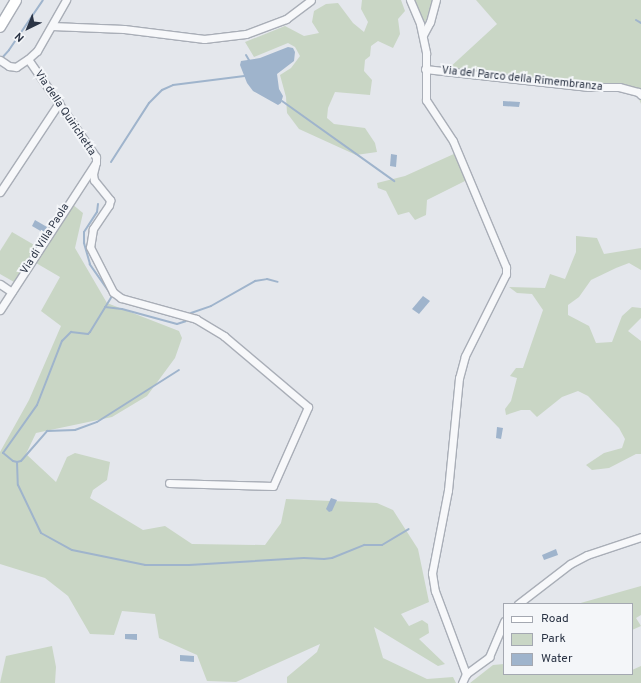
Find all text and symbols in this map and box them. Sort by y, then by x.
north arrow [8,8,48,48]
text: N [12,29,27,45]
street label: Via del Parco della Rimembranza [441,64,603,94]
street label: Via della Quirichetta [32,68,98,158]
street label: Via di Villa Paola [18,201,72,277]
legend [503,603,633,675]
text: Road [541,611,569,627]
text: Park [541,631,566,647]
text: Water [541,651,573,667]

